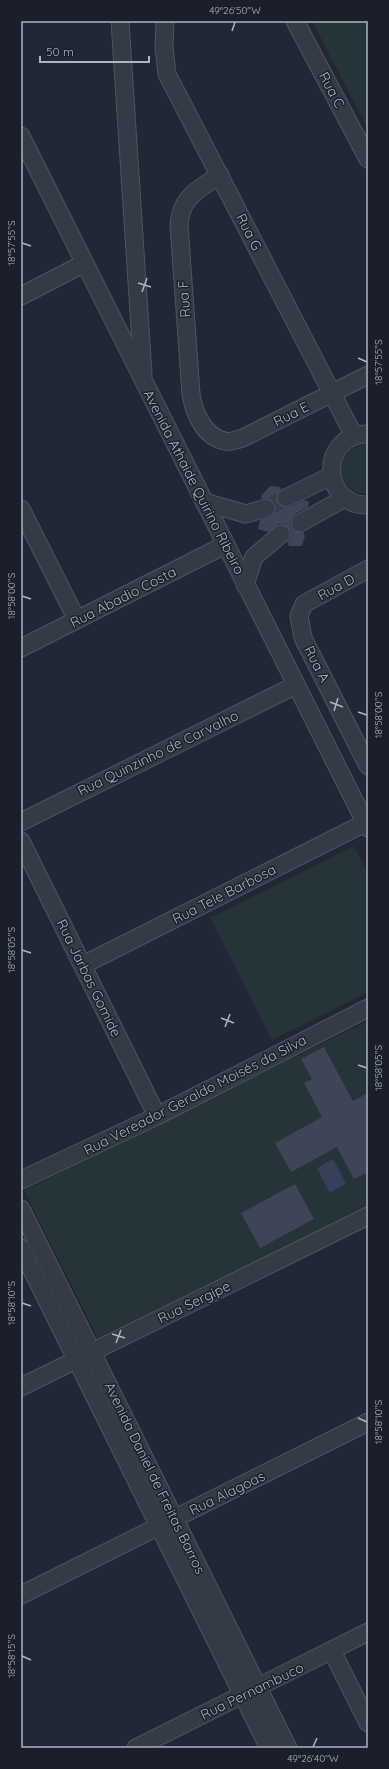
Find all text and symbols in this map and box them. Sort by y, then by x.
text: 49°26'50"W [209,4,261,17]
scale bar [40,38,149,64]
text: 50 m [46,44,74,59]
street label: Rua C [315,69,349,111]
street label: Rua G [232,210,266,254]
text: 18°57'55"S [5,220,18,266]
street label: Rua F [174,280,194,318]
text: 18°57'55"S [372,339,385,385]
street label: Avenida Athaide Quirino Ribeiro [139,387,249,577]
street label: Rua E [270,397,312,431]
street label: Rua Abadio Costa [67,562,179,632]
street label: Rua D [314,570,358,604]
text: 18°58'00"S [5,572,18,619]
street label: Rua A [300,643,334,685]
text: 18°58'00"S [372,691,385,738]
street label: Rua Quinzinho de Carvalho [75,706,241,800]
street label: Rua Tele Barbosa [169,860,279,928]
street label: Rua Jarbas Gomide [53,916,125,1040]
text: 18°58'05"S [5,927,18,973]
street label: Rua Vereador Geraldo Moisés da Silva [81,1031,309,1159]
text: 18°58'05"S [372,1045,385,1091]
street label: Rua Sergipe [155,1277,233,1327]
text: 18°58'10"S [5,1280,18,1325]
street label: Avenida Daniel de Freitas Barros [101,1379,209,1577]
text: 18°58'10"S [372,1399,385,1444]
street label: Rua Alagoas [186,1467,268,1519]
text: 18°58'15"S [5,1634,18,1678]
street label: Rua Pernambuco [197,1658,307,1724]
text: 49°26'40"W [287,1752,339,1765]

